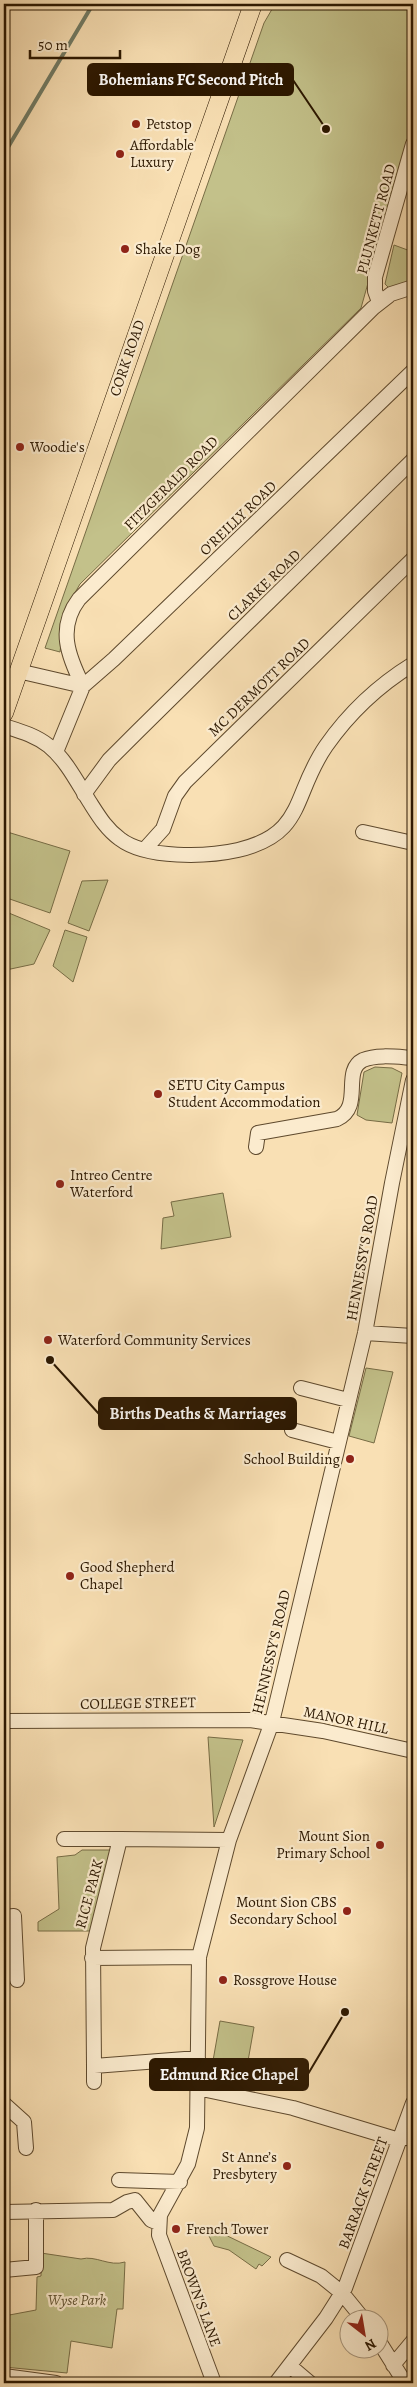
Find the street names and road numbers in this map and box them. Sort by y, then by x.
street label: PLUNKETT ROAD [352,162,400,276]
street label: CORK ROAD [105,317,149,399]
street label: FITZGERALD ROAD [119,431,223,535]
street label: O'REILLY ROAD [195,476,281,560]
street label: CLARKE ROAD [223,545,305,625]
street label: MC DERMOTT ROAD [204,633,314,741]
street label: HENNESSY'S ROAD [341,1194,383,1322]
street label: HENNESSY'S ROAD [247,1588,295,1716]
street label: COLLEGE STREET [80,1692,197,1714]
street label: MANOR HILL [302,1701,391,1739]
street label: RICE PARK [70,1857,108,1931]
street label: BARRACK STREET [333,2134,393,2252]
street label: BROWN'S LANE [172,2246,226,2350]

